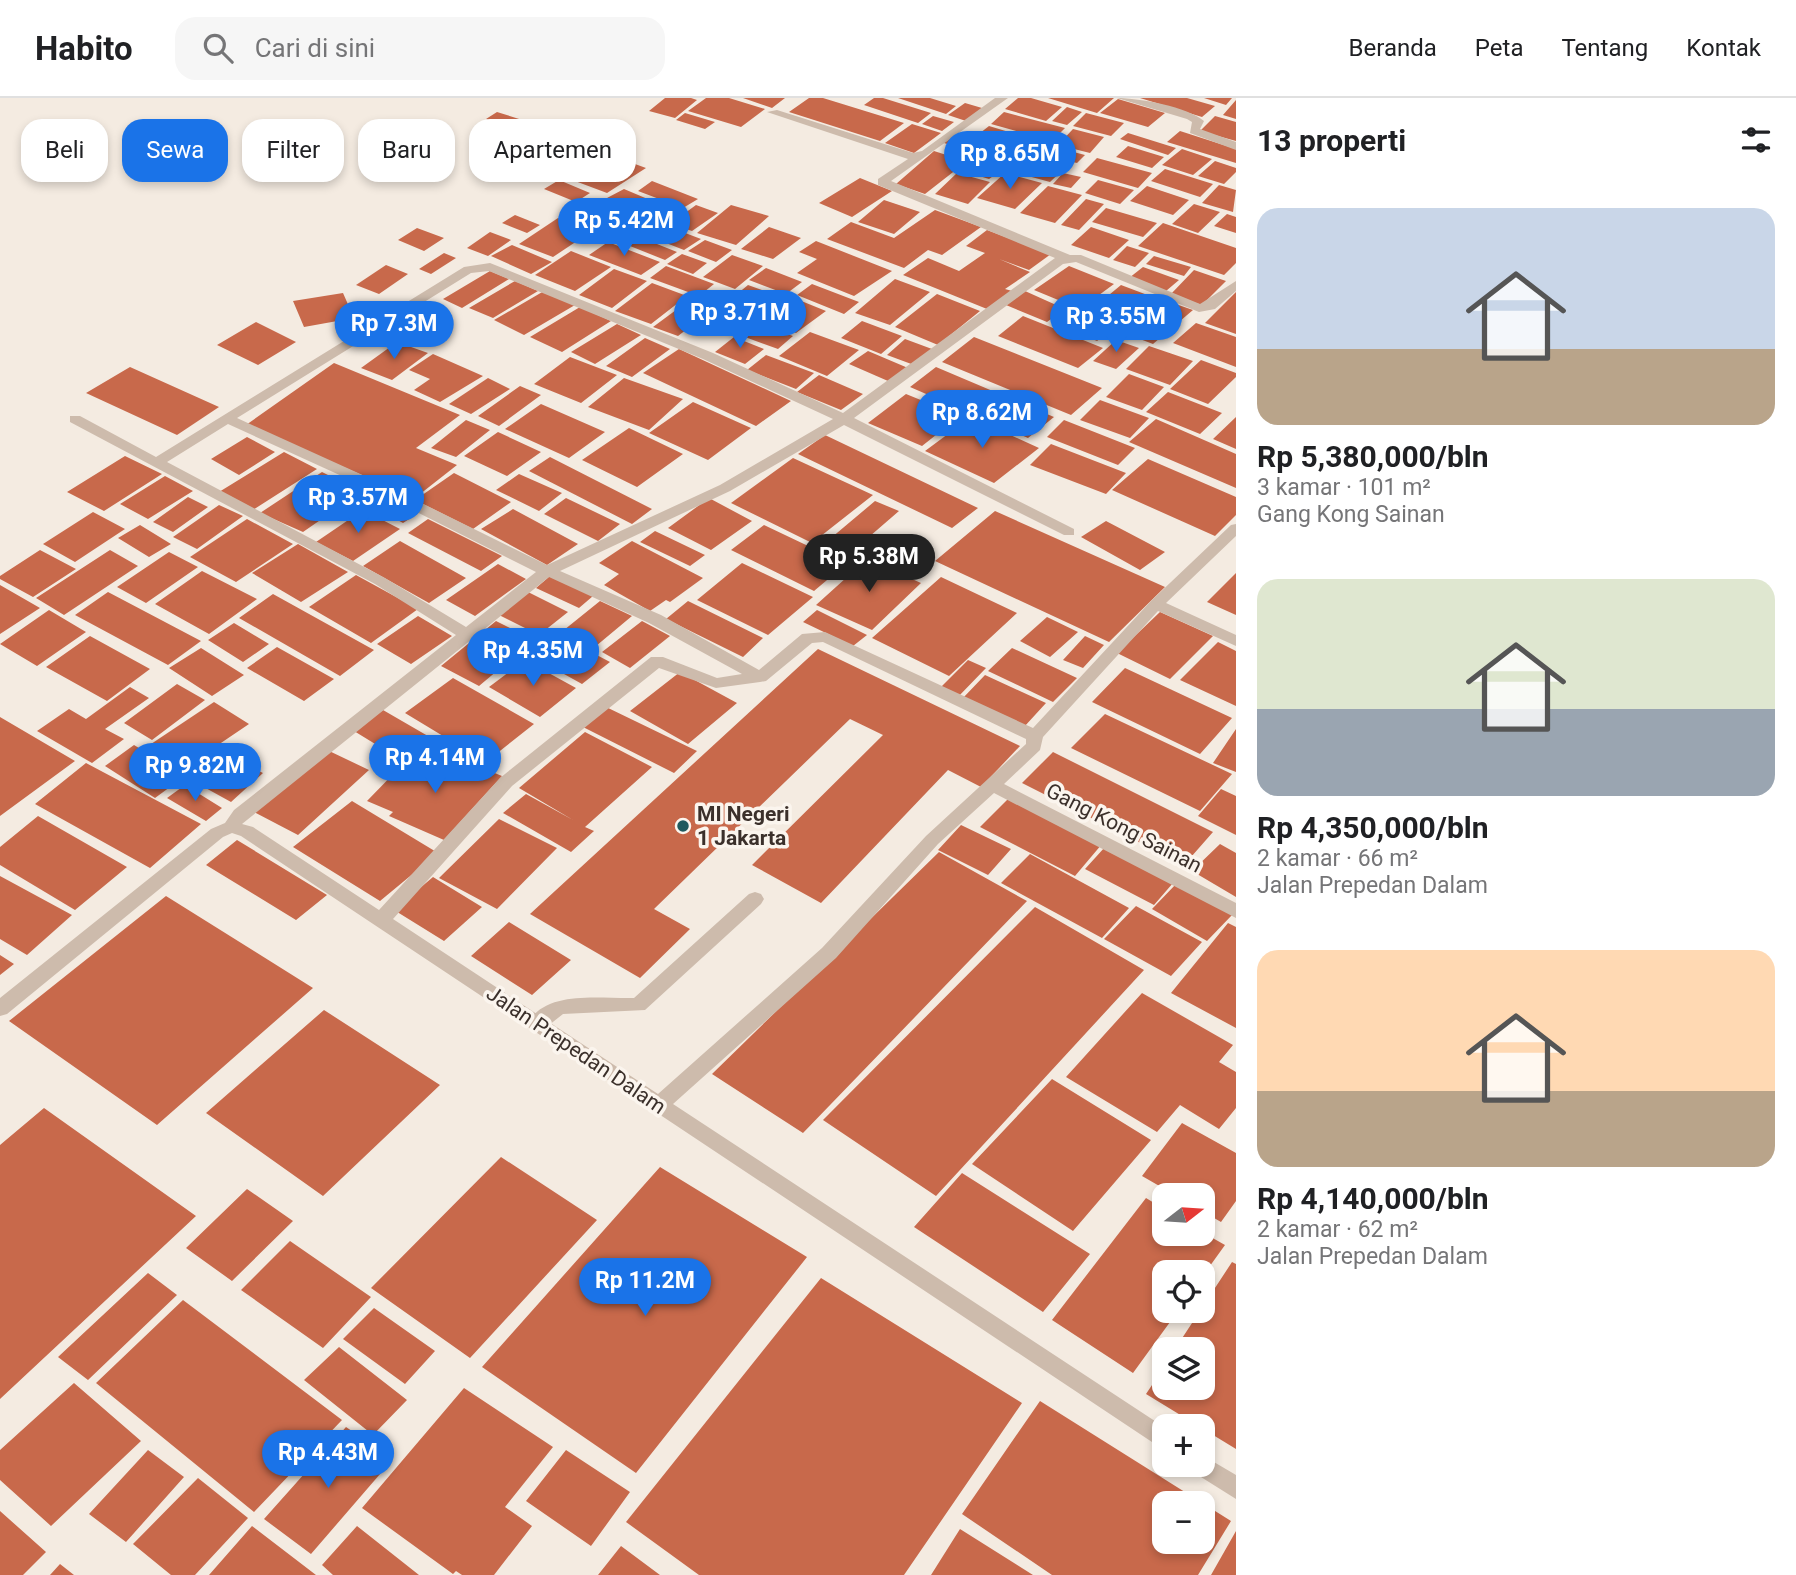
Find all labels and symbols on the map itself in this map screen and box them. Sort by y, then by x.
pin: Rp 8.65M [938,132,1082,191]
pin: Rp 5.42M [552,198,696,258]
pin: Rp 3.71M [668,290,812,350]
pin: Rp 3.55M [1044,294,1188,354]
pin: Rp 7.3M [329,302,459,361]
pin: Rp 8.62M [910,390,1054,450]
pin: Rp 3.57M [286,476,430,535]
pin: Rp 5.38M [797,534,941,594]
pin: Rp 4.35M [461,628,605,688]
pin: Rp 4.14M [363,736,507,795]
pin: Rp 9.82M [123,744,267,803]
street label: Gang Kong Sainan [1042,778,1206,878]
place label: MI Negeri 1 Jakarta [697,802,790,850]
marker: MI Negeri 1 Jakarta [675,818,691,834]
street label: Jalan Prepedan Dalam [482,981,670,1119]
north arrow [1152,1183,1214,1246]
pin: Rp 11.2M [573,1258,717,1318]
pin: Rp 4.43M [256,1430,400,1490]

